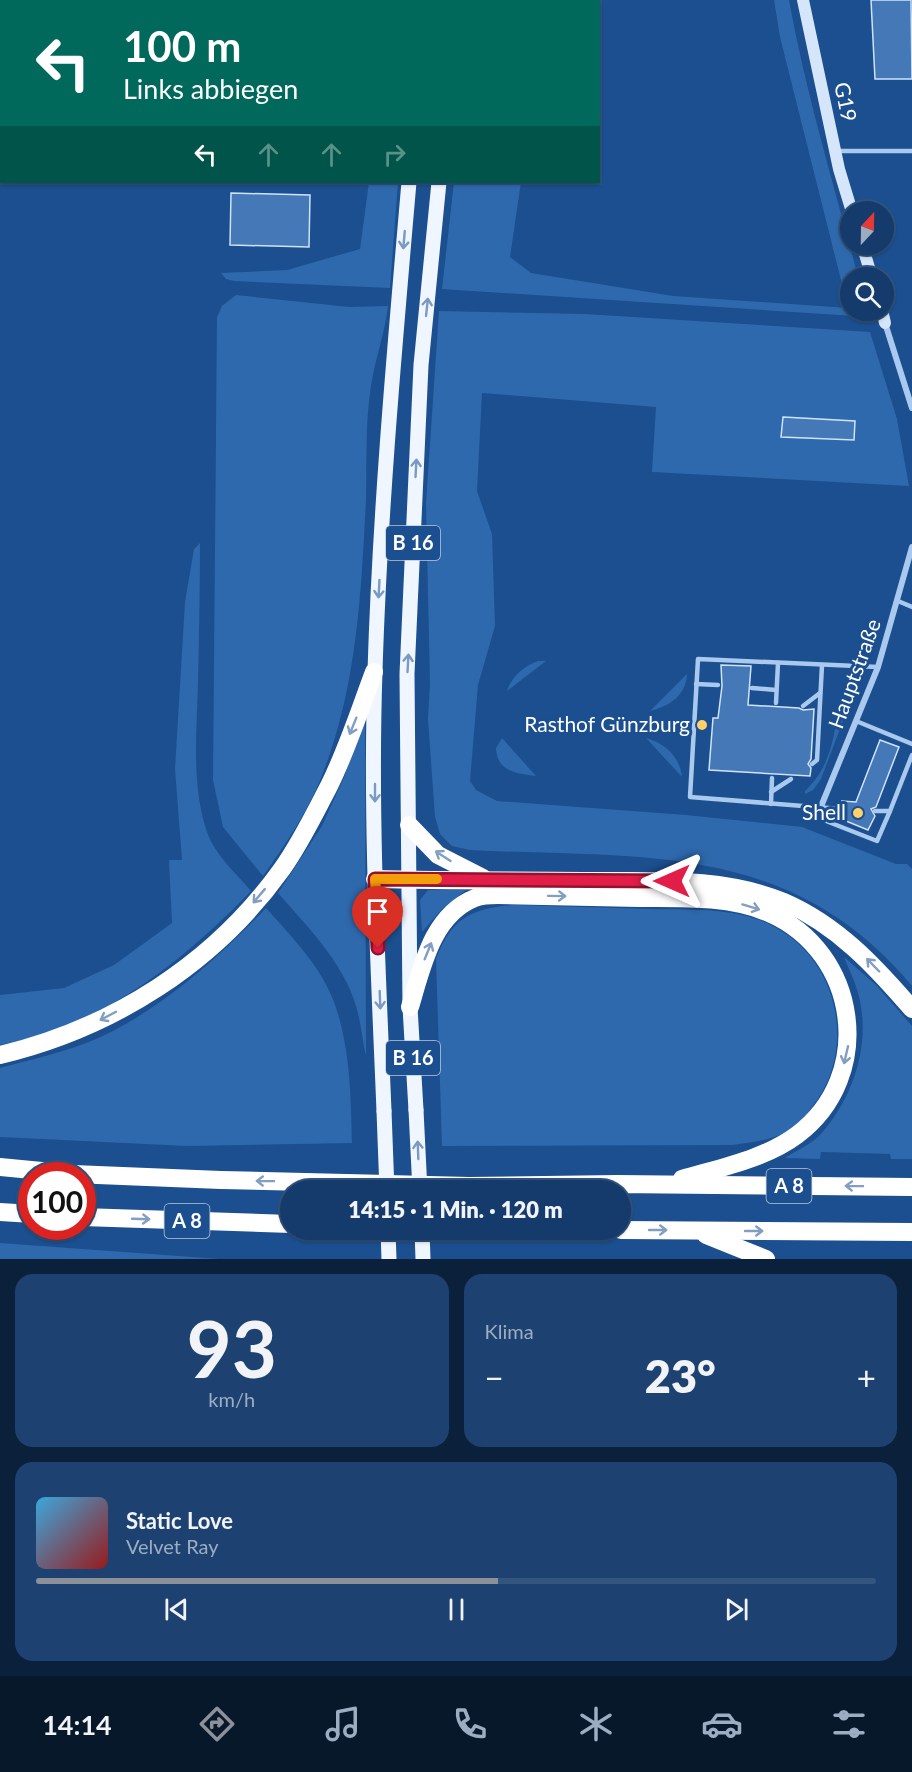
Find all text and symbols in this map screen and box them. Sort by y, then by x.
text: 100 m [123,21,241,71]
icon: left [24,24,102,102]
text: Links abbiegen [123,72,298,105]
street label: G19 [830,80,863,124]
icon: left [189,138,222,171]
icon: ahead [252,138,285,171]
icon: ahead [315,138,348,171]
icon: right [378,138,411,171]
north arrow [840,201,894,255]
map controls [840,201,894,321]
one-way arrow [398,229,409,249]
button: search [840,267,894,321]
one-way arrow [422,297,433,317]
one-way arrow [411,459,422,479]
road number: B 16 [386,526,440,560]
one-way arrow [374,579,385,599]
street label: Hauptstraße [822,615,885,732]
one-way arrow [402,654,413,674]
place label: Rasthof Günzburg [524,711,690,736]
one-way arrow [347,717,358,735]
marker: Rasthof Günzburg [695,718,709,732]
one-way arrow [369,783,381,803]
place label: Shell [802,799,846,824]
marker: Shell [851,806,865,820]
position arrow [640,849,704,913]
one-way arrow [435,850,452,863]
pin [352,886,403,948]
one-way arrow [253,888,266,904]
one-way arrow [546,890,566,902]
icon: arrive [361,895,394,928]
one-way arrow [741,902,760,913]
one-way arrow [423,943,434,961]
one-way arrow [867,958,881,973]
one-way arrow [374,990,385,1010]
one-way arrow [100,1010,117,1022]
road number: B 16 [386,1041,440,1075]
one-way arrow [839,1046,851,1065]
one-way arrow [413,1141,424,1161]
speed limit sign: 100 [18,1162,96,1240]
road number: A 8 [766,1169,812,1203]
one-way arrow [255,1175,275,1187]
one-way arrow [844,1180,864,1192]
text: 14:15 · 1 Min. · 120 m [348,1196,563,1223]
road number: A 8 [164,1204,210,1238]
one-way arrow [130,1213,150,1224]
one-way arrow [648,1224,668,1236]
one-way arrow [743,1225,763,1237]
text: 93 [187,1301,277,1395]
text: Klima [485,1319,534,1343]
text: 23° [645,1349,716,1403]
text: − [485,1357,504,1397]
text: + [857,1357,876,1397]
text: km/h [208,1387,255,1411]
text: Static Love [126,1507,233,1534]
text: Velvet Ray [126,1534,219,1558]
icon: previous [160,1593,193,1626]
icon: pause [440,1593,473,1626]
icon: next [720,1593,753,1626]
icon: directions [196,1703,238,1745]
icon: music [322,1703,364,1745]
icon: phone [449,1703,491,1745]
icon: climate [575,1703,617,1745]
icon: car [701,1703,743,1745]
icon: filters [828,1703,870,1745]
text: 14:14 [42,1708,112,1741]

